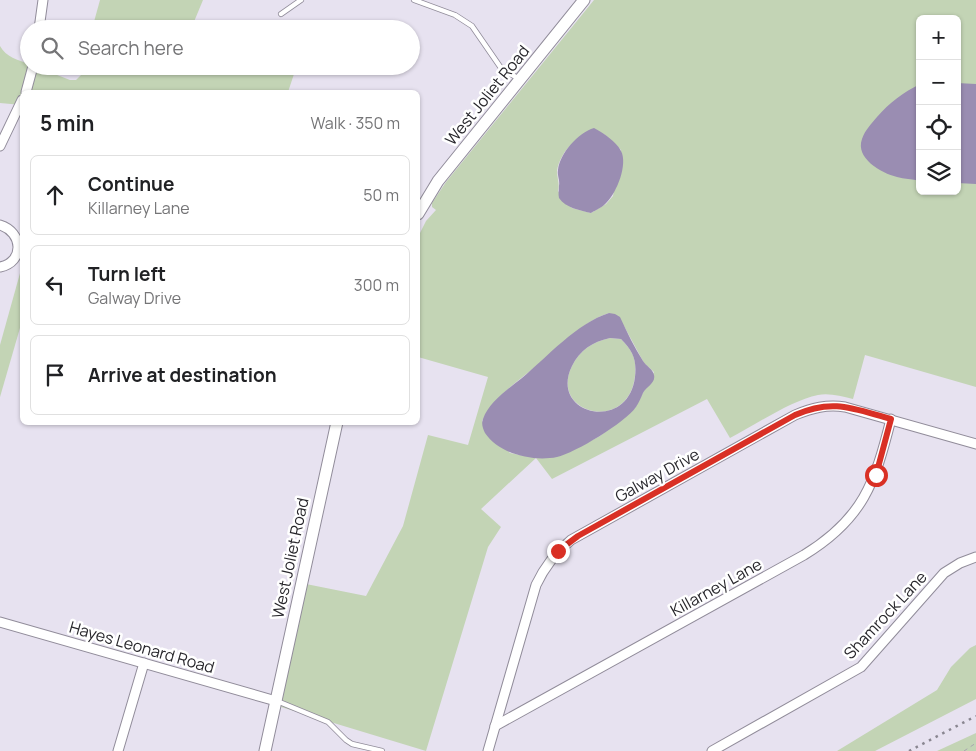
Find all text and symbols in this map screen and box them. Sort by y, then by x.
map controls [916,15,961,195]
button: + [916,15,961,60]
search box [20,20,420,75]
icon: search [38,34,66,62]
text: Search here [78,35,184,61]
street label: West Joliet Road [440,40,534,150]
button: − [916,60,961,105]
button: locate [916,105,961,150]
text: 5 min [40,109,94,137]
text: Walk · 350 m [311,112,400,134]
button: layers [916,150,961,195]
text: Continue [88,171,174,197]
icon: ahead [41,181,69,209]
text: 50 m [363,184,399,206]
text: Killarney Lane [88,197,190,219]
text: Turn left [88,261,166,287]
icon: left [41,271,69,299]
text: 300 m [354,274,399,296]
text: Galway Drive [88,287,181,309]
icon: arrive [41,361,69,389]
text: Arrive at destination [88,362,277,388]
street label: Galway Drive [611,443,703,507]
route start [865,464,888,487]
street label: West Joliet Road [266,496,314,620]
route end [547,540,570,563]
street label: Killarney Lane [666,553,766,621]
street label: Shamrock Lane [839,566,931,664]
street label: Hayes Leonard Road [67,616,217,678]

